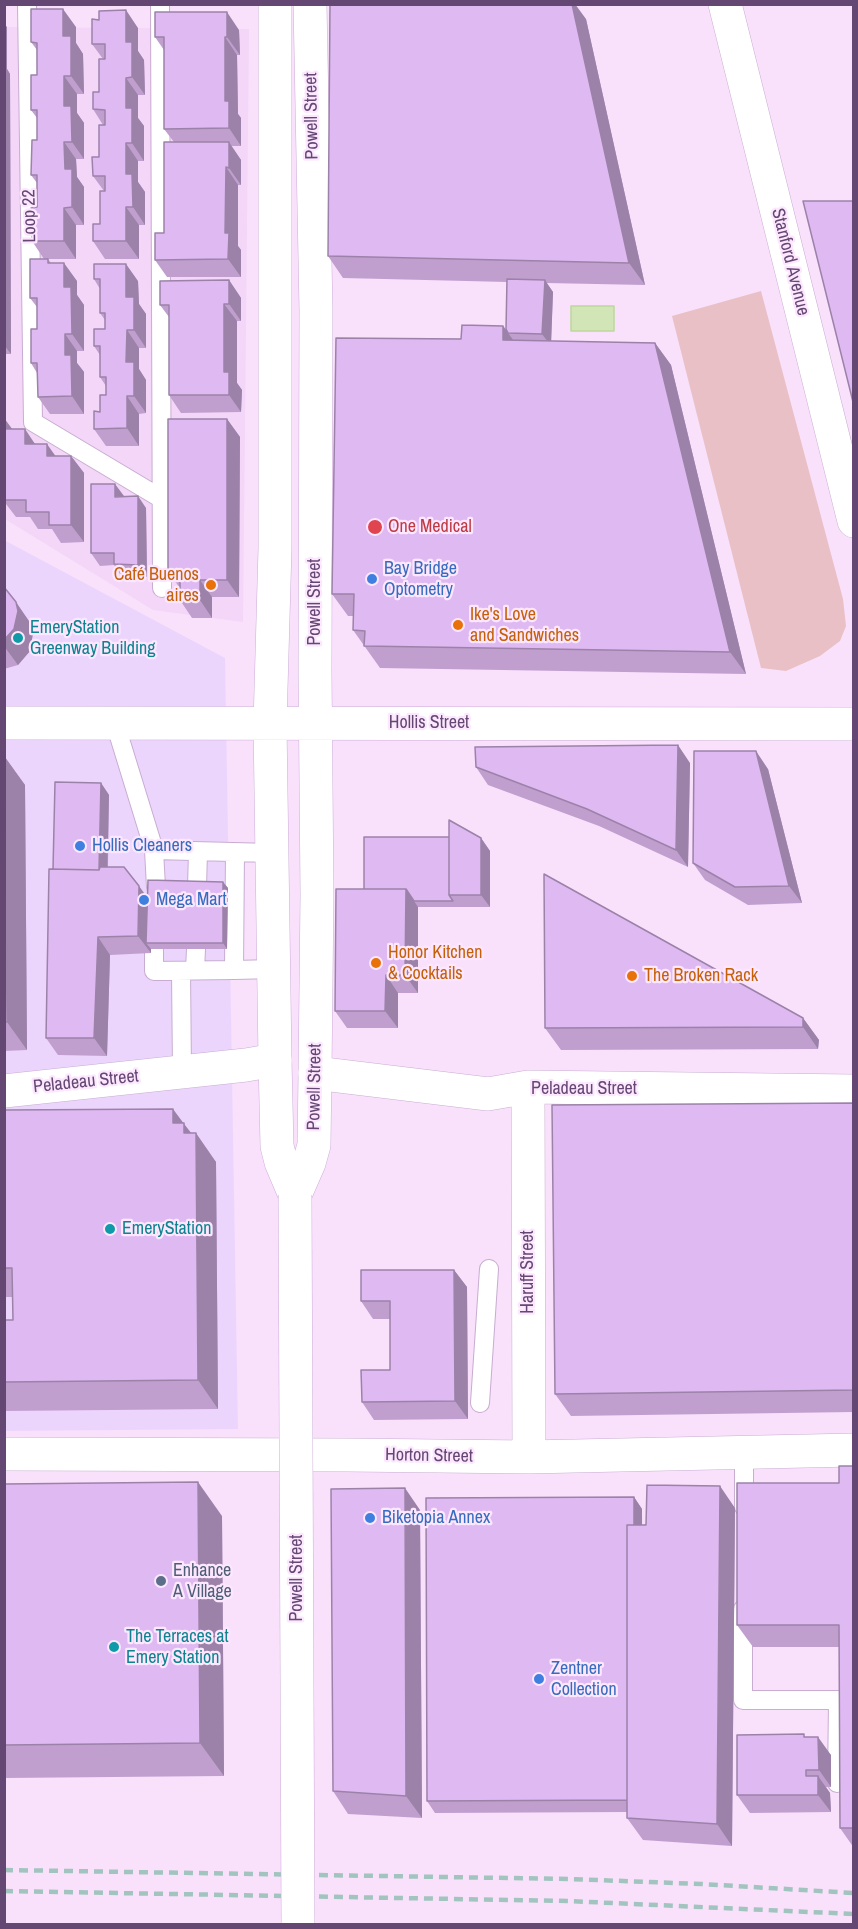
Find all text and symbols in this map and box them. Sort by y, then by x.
street label: Powell Street [300,72,324,160]
street label: Loop 22 [19,189,41,243]
street label: Stanford Avenue [766,206,814,318]
place label: One Medical [388,516,472,538]
marker: One Medical [366,518,384,536]
place label: Bay Bridge Optometry [384,558,457,600]
street label: Powell Street [304,559,326,645]
place label: Café Buenos aires [114,564,199,606]
marker: Bay Bridge Optometry [365,572,379,586]
marker: Café Buenos aires [204,578,218,592]
place label: Ike's Love and Sandwiches [470,604,579,646]
place label: EmeryStation Greenway Building [30,617,156,660]
marker: Ike's Love and Sandwiches [451,618,465,632]
marker: EmeryStation Greenway Building [11,631,25,645]
street label: Hollis Street [389,712,469,734]
place label: Hollis Cleaners [92,835,192,857]
marker: Hollis Cleaners [73,839,87,853]
place label: Mega Mart [156,889,227,911]
marker: Mega Mart [137,893,151,907]
place label: Honor Kitchen & Cocktails [388,942,482,984]
marker: Honor Kitchen & Cocktails [369,956,383,970]
place label: The Broken Rack [644,965,758,987]
marker: The Broken Rack [625,969,639,983]
street label: Powell Street [303,1043,327,1131]
street label: Peladeau Street [32,1066,140,1098]
street label: Peladeau Street [531,1078,637,1100]
place label: EmeryStation [122,1218,211,1240]
marker: EmeryStation [103,1222,117,1236]
street label: Haruff Street [517,1230,539,1314]
street label: Horton Street [385,1444,473,1468]
place label: Biketopia Annex [382,1507,490,1529]
marker: Biketopia Annex [363,1511,377,1525]
street label: Powell Street [286,1535,308,1621]
place label: Enhance A Village [173,1560,232,1602]
marker: Enhance A Village [154,1574,168,1588]
place label: The Terraces at Emery Station [126,1626,229,1668]
marker: The Terraces at Emery Station [107,1640,121,1654]
place label: Zentner Collection [551,1658,617,1700]
marker: Zentner Collection [532,1672,546,1686]

